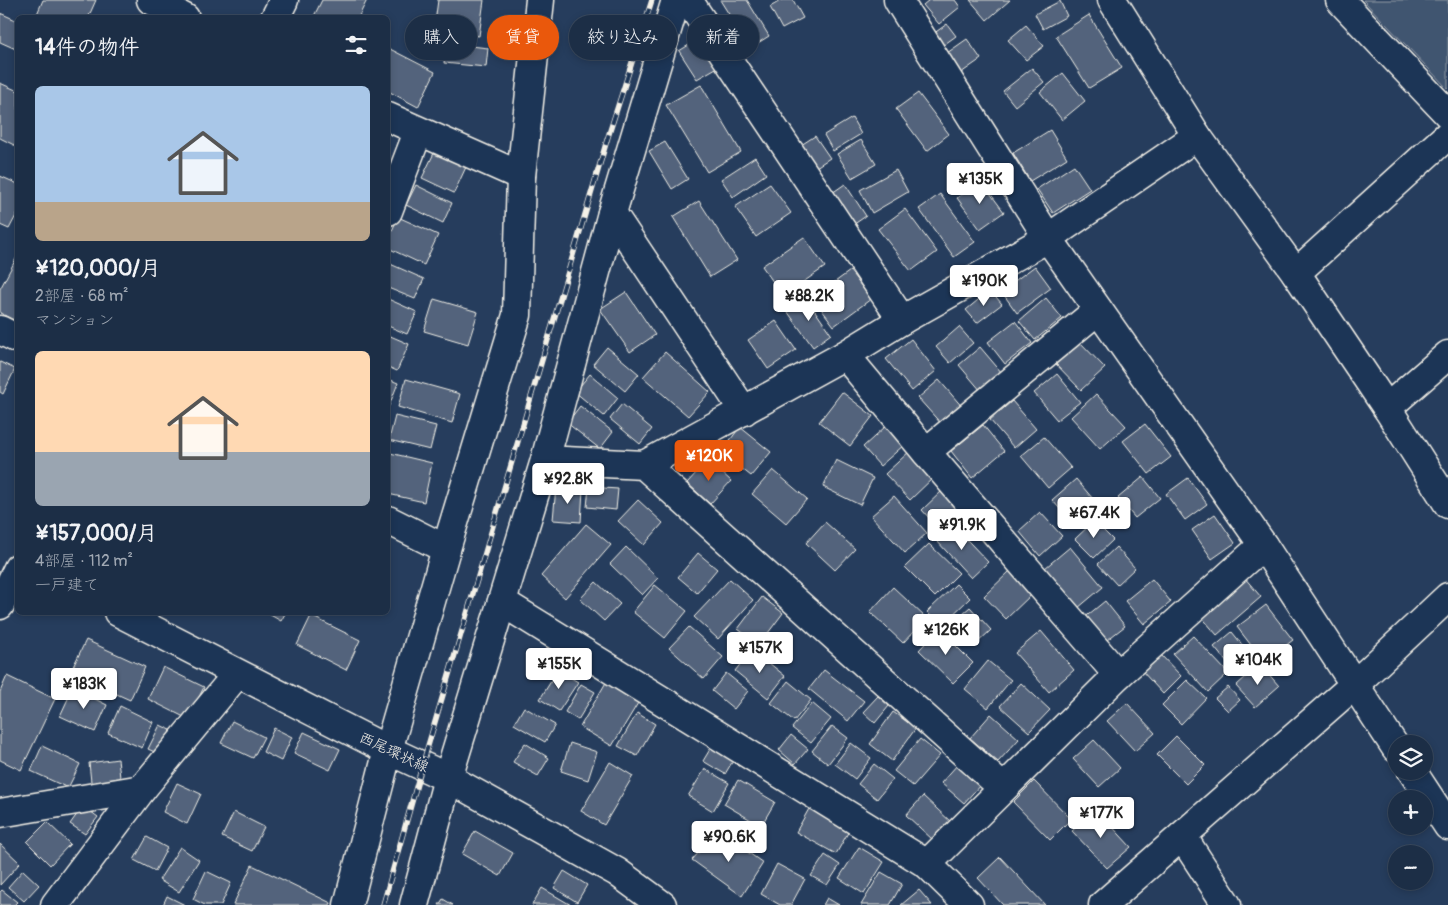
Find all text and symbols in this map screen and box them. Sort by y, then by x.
chip: 購入 [405,15,477,60]
chip: 賃貸 [487,15,559,60]
chip: 絞り込み [569,15,677,60]
chip: 新着 [687,15,759,60]
icon: filters [342,31,370,59]
text: 14件の物件 [35,34,139,61]
icon: home [158,118,248,208]
pin: ¥135K [945,162,1015,205]
text: ¥135K [958,169,1002,189]
text: ¥120,000/月 [35,255,161,282]
pin: ¥190K [949,264,1019,307]
text: ¥190K [961,271,1007,291]
pin: ¥88.2K [768,280,850,322]
text: 2部屋 · 68 m² [35,286,129,306]
text: ¥88.2K [784,286,834,306]
text: マンション [35,310,114,330]
icon: home [158,383,248,473]
pin: ¥120K [674,440,744,482]
text: ¥120K [686,446,732,466]
pin: ¥92.8K [527,462,609,505]
text: ¥92.8K [543,469,593,489]
pin: ¥67.4K [1053,496,1135,539]
text: ¥67.4K [1068,503,1120,523]
pin: ¥91.9K [921,508,1003,551]
text: ¥91.9K [939,515,986,535]
text: ¥157,000/月 [35,520,157,547]
text: 4部屋 · 112 m² [35,551,133,571]
text: 一戸建て [35,575,99,595]
pin: ¥126K [911,614,981,656]
text: ¥126K [923,620,969,640]
pin: ¥157K [725,632,795,674]
text: ¥157K [738,638,782,658]
pin: ¥104K [1223,644,1293,686]
pin: ¥155K [524,648,594,690]
text: ¥104K [1234,650,1282,670]
text: ¥155K [537,654,581,674]
pin: ¥183K [49,668,119,710]
text: ¥183K [62,674,106,694]
street label: 西尾環状線 [356,728,432,777]
map controls [1388,735,1433,890]
button: layers [1388,735,1433,780]
button: + [1388,790,1433,835]
pin: ¥177K [1066,796,1136,839]
text: ¥177K [1079,803,1123,823]
pin: ¥90.6K [688,820,770,863]
text: ¥90.6K [703,827,755,847]
button: − [1388,845,1433,890]

